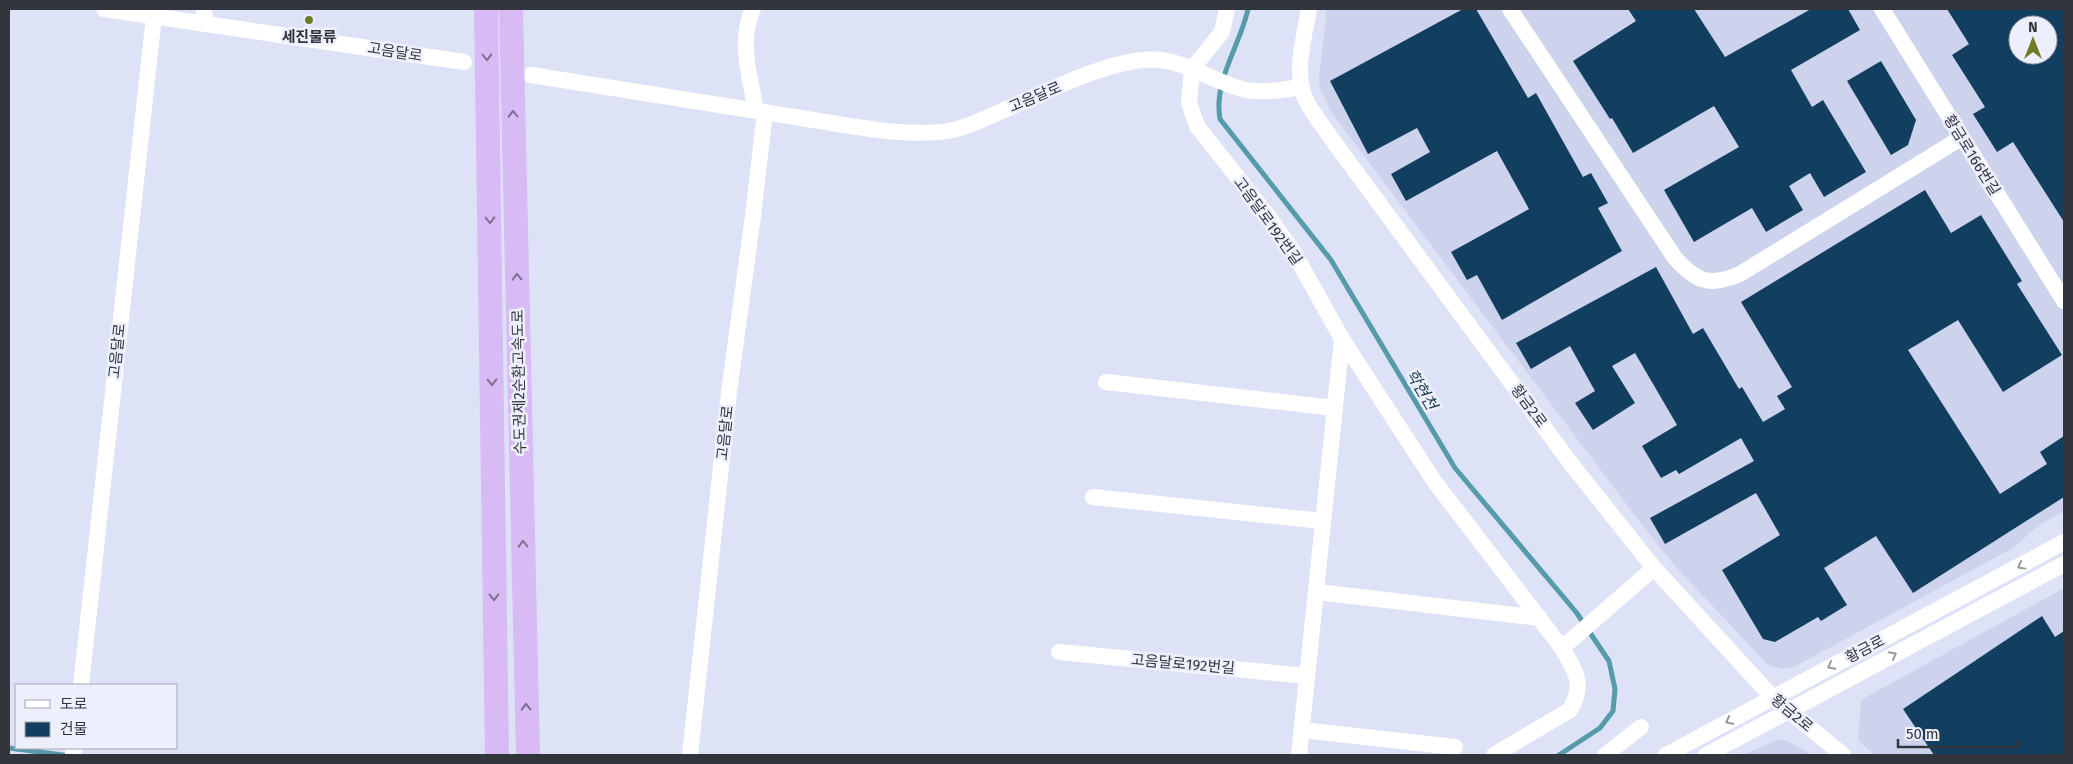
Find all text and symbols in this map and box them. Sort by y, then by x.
marker: 세진물류 [303,14,315,26]
north arrow [2008,15,2058,65]
text: N [2028,19,2038,36]
place label: 세진물류 [281,28,337,46]
street label: 고음달로 [366,39,424,65]
one-way arrow [482,54,493,62]
street label: 고음달로 [1006,78,1064,116]
one-way arrow [508,110,518,118]
street label: 황금로166번길 [1940,111,2004,199]
street label: 고음달로192번길 [1230,174,1306,268]
one-way arrow [484,216,495,224]
one-way arrow [512,272,522,280]
street label: 수도권제2순환고속도로 [509,309,529,455]
street label: 고음달로 [105,323,129,379]
water label: 학현천 [1402,365,1442,415]
one-way arrow [487,379,497,387]
street label: 황금2로 [1507,381,1551,431]
street label: 고음달로 [713,405,737,461]
one-way arrow [518,540,528,548]
one-way arrow [2018,559,2027,569]
one-way arrow [489,594,500,602]
street label: 황금로 [1842,631,1888,667]
street label: 고음달로192번길 [1130,650,1236,678]
one-way arrow [1888,651,1897,661]
one-way arrow [1828,660,1837,670]
legend [15,684,178,749]
street label: 황금2로 [1768,690,1816,736]
text: 도로 [60,695,88,713]
one-way arrow [521,702,532,710]
one-way arrow [1726,714,1735,724]
scale bar [1898,716,2018,748]
text: 건물 [60,720,88,738]
text: 50 m [1906,725,1939,743]

